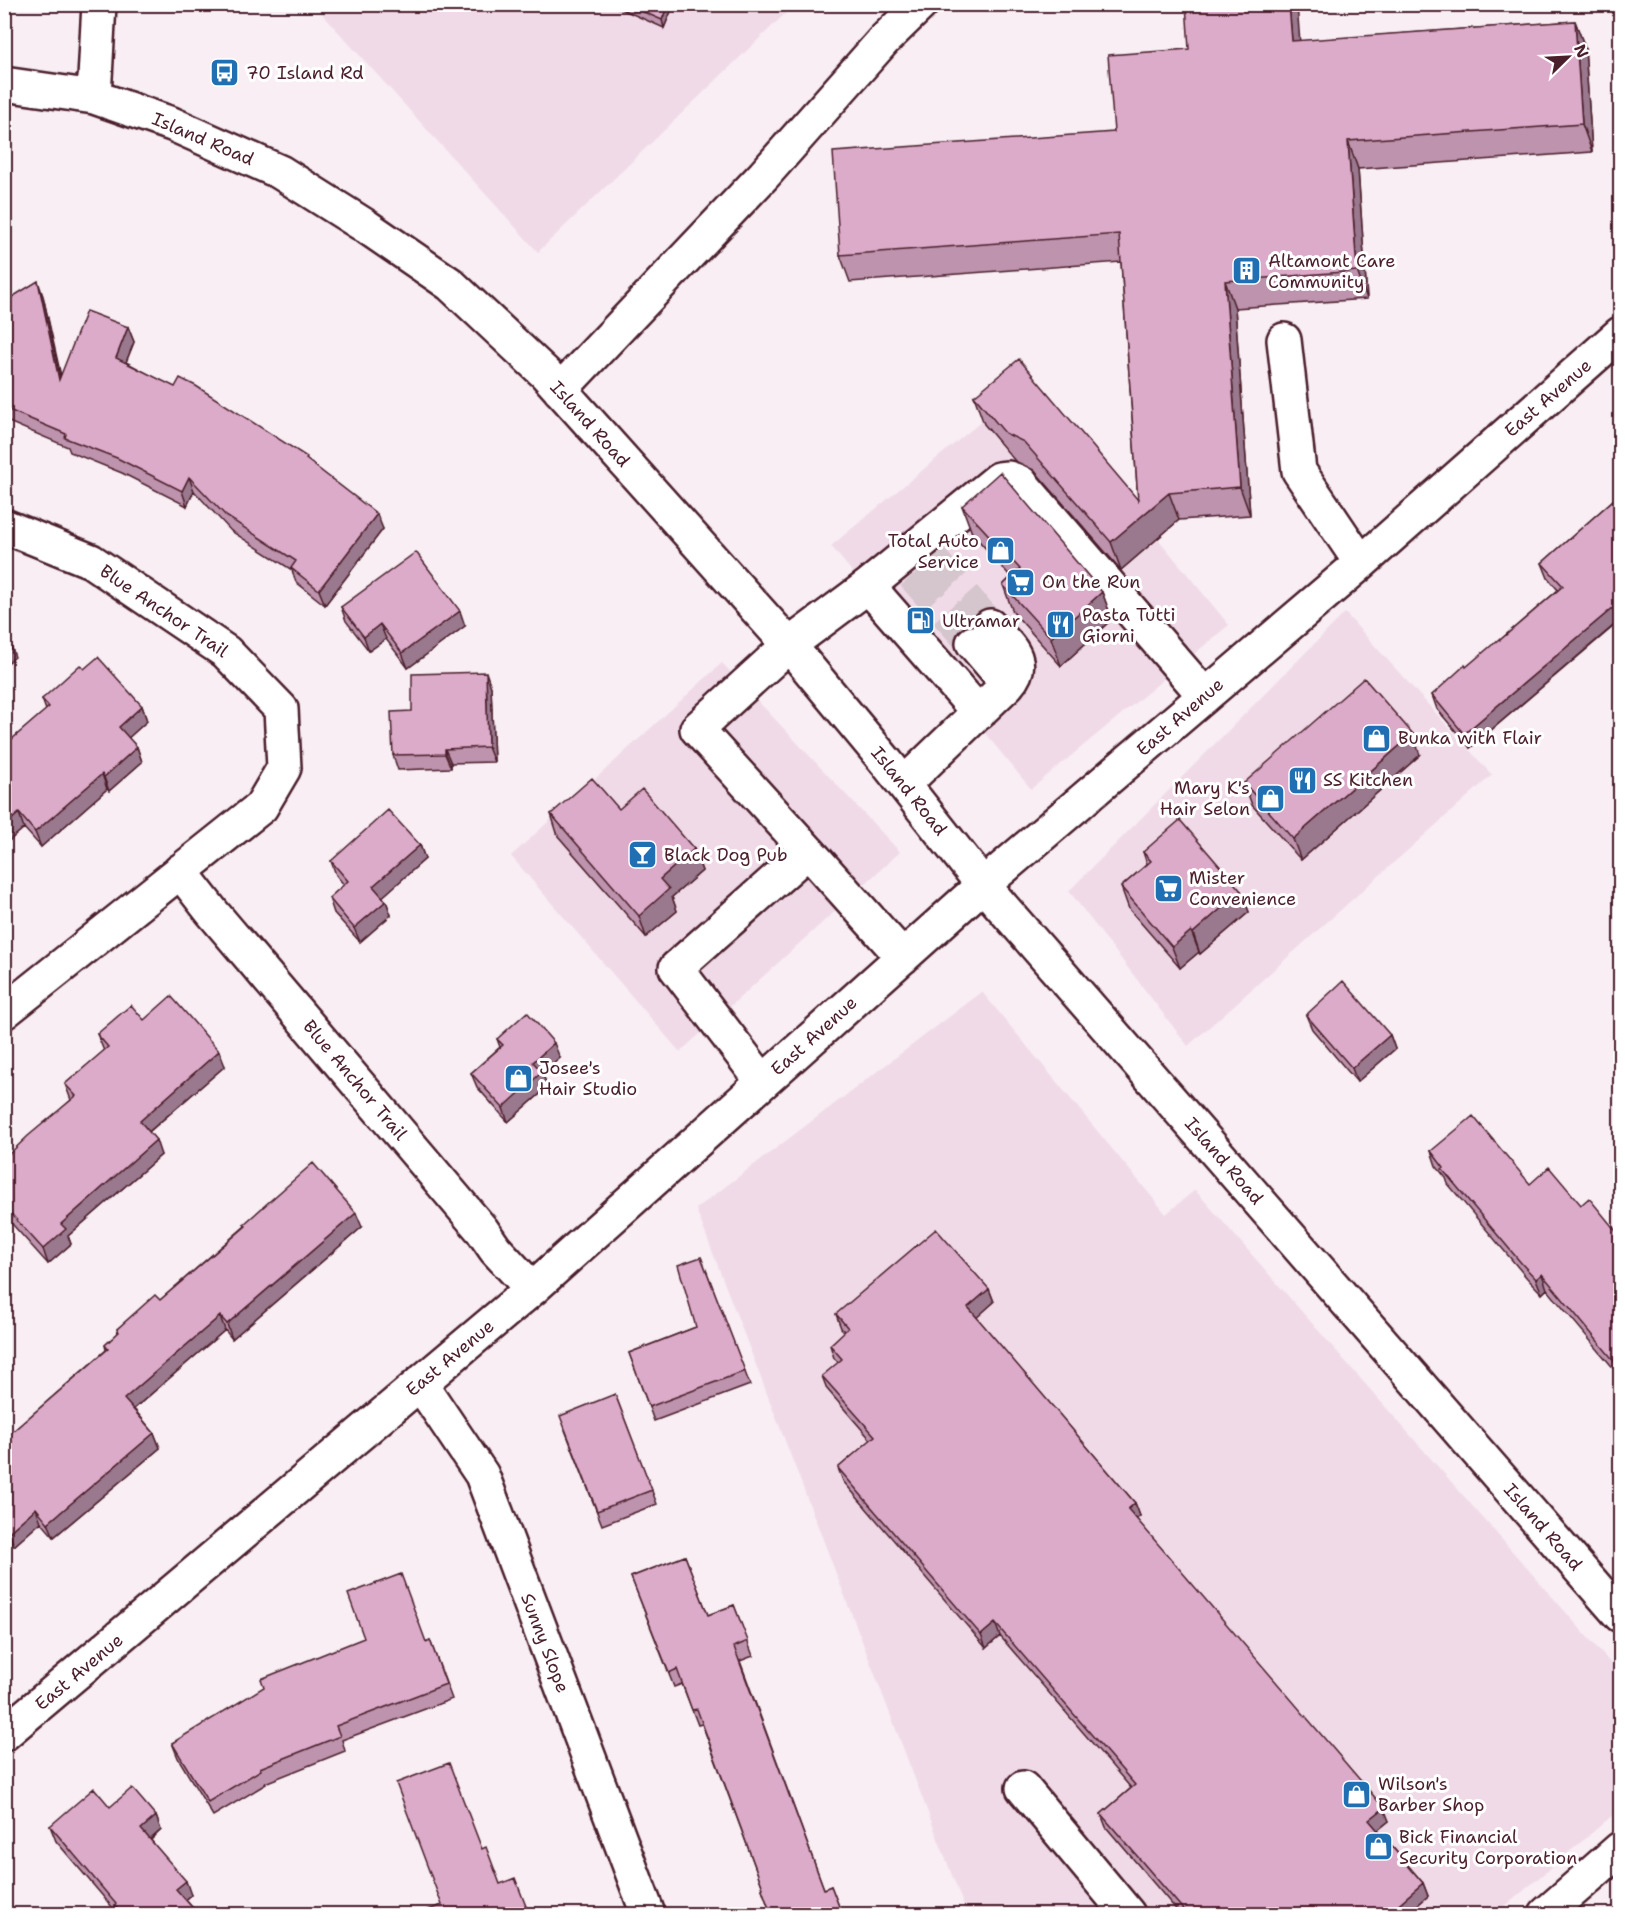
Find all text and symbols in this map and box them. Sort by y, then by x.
north arrow [1538,27,1598,87]
text: N [1569,41,1593,61]
bus stop icon: 70 Island Rd [209,57,241,89]
place label: 70 Island Rd [246,61,364,85]
street label: Island Road [148,107,258,171]
place label: Altamont Care Community [1268,249,1395,294]
building icon: Altamont Care Community [1231,255,1263,287]
street label: East Avenue [1499,353,1597,443]
street label: Island Road [545,376,635,472]
place label: Total Auto Service [888,529,979,574]
shop icon: Total Auto Service [984,535,1016,567]
street label: Blue Anchor Trail [95,559,233,663]
supermarket icon: On the Run [1005,566,1037,598]
place label: On the Run [1042,570,1140,594]
place label: Pasta Tutti Giorni [1082,603,1176,648]
fuel station icon: Ultramar [905,605,937,637]
place label: Ultramar [942,609,1020,633]
restaurant icon: Pasta Tutti Giorni [1045,609,1077,641]
street label: East Avenue [1131,672,1229,762]
shop icon: Bunka with Flair [1361,722,1393,754]
place label: Bunka with Flair [1398,726,1542,750]
street label: Island Road [866,741,952,841]
restaurant icon: SS Kitchen [1286,764,1318,796]
place label: SS Kitchen [1323,768,1413,792]
place label: Mary K's Hair Selon [1160,776,1250,821]
shop icon: Mary K's Hair Selon [1255,782,1287,814]
bar icon: Black Dog Pub [627,839,659,871]
place label: Black Dog Pub [664,843,788,867]
place label: Mister Convenience [1189,866,1296,911]
supermarket icon: Mister Convenience [1152,872,1184,904]
street label: East Avenue [766,991,862,1081]
street label: Blue Anchor Trail [298,1015,413,1146]
place label: Josee's Hair Studio [539,1056,637,1101]
shop icon: Josee's Hair Studio [502,1062,534,1094]
street label: Island Road [1179,1112,1269,1210]
street label: East Avenue [401,1314,499,1402]
street label: Island Road [1498,1478,1588,1576]
street label: Sunny Slope [515,1590,575,1696]
street label: East Avenue [30,1628,128,1716]
place label: Wilson's Barber Shop [1378,1772,1484,1817]
shop icon: Wilson's Barber Shop [1341,1778,1373,1810]
place label: Bick Financial Security Corporation [1399,1825,1577,1870]
shop icon: Bick Financial Security Corporation [1362,1831,1394,1863]

